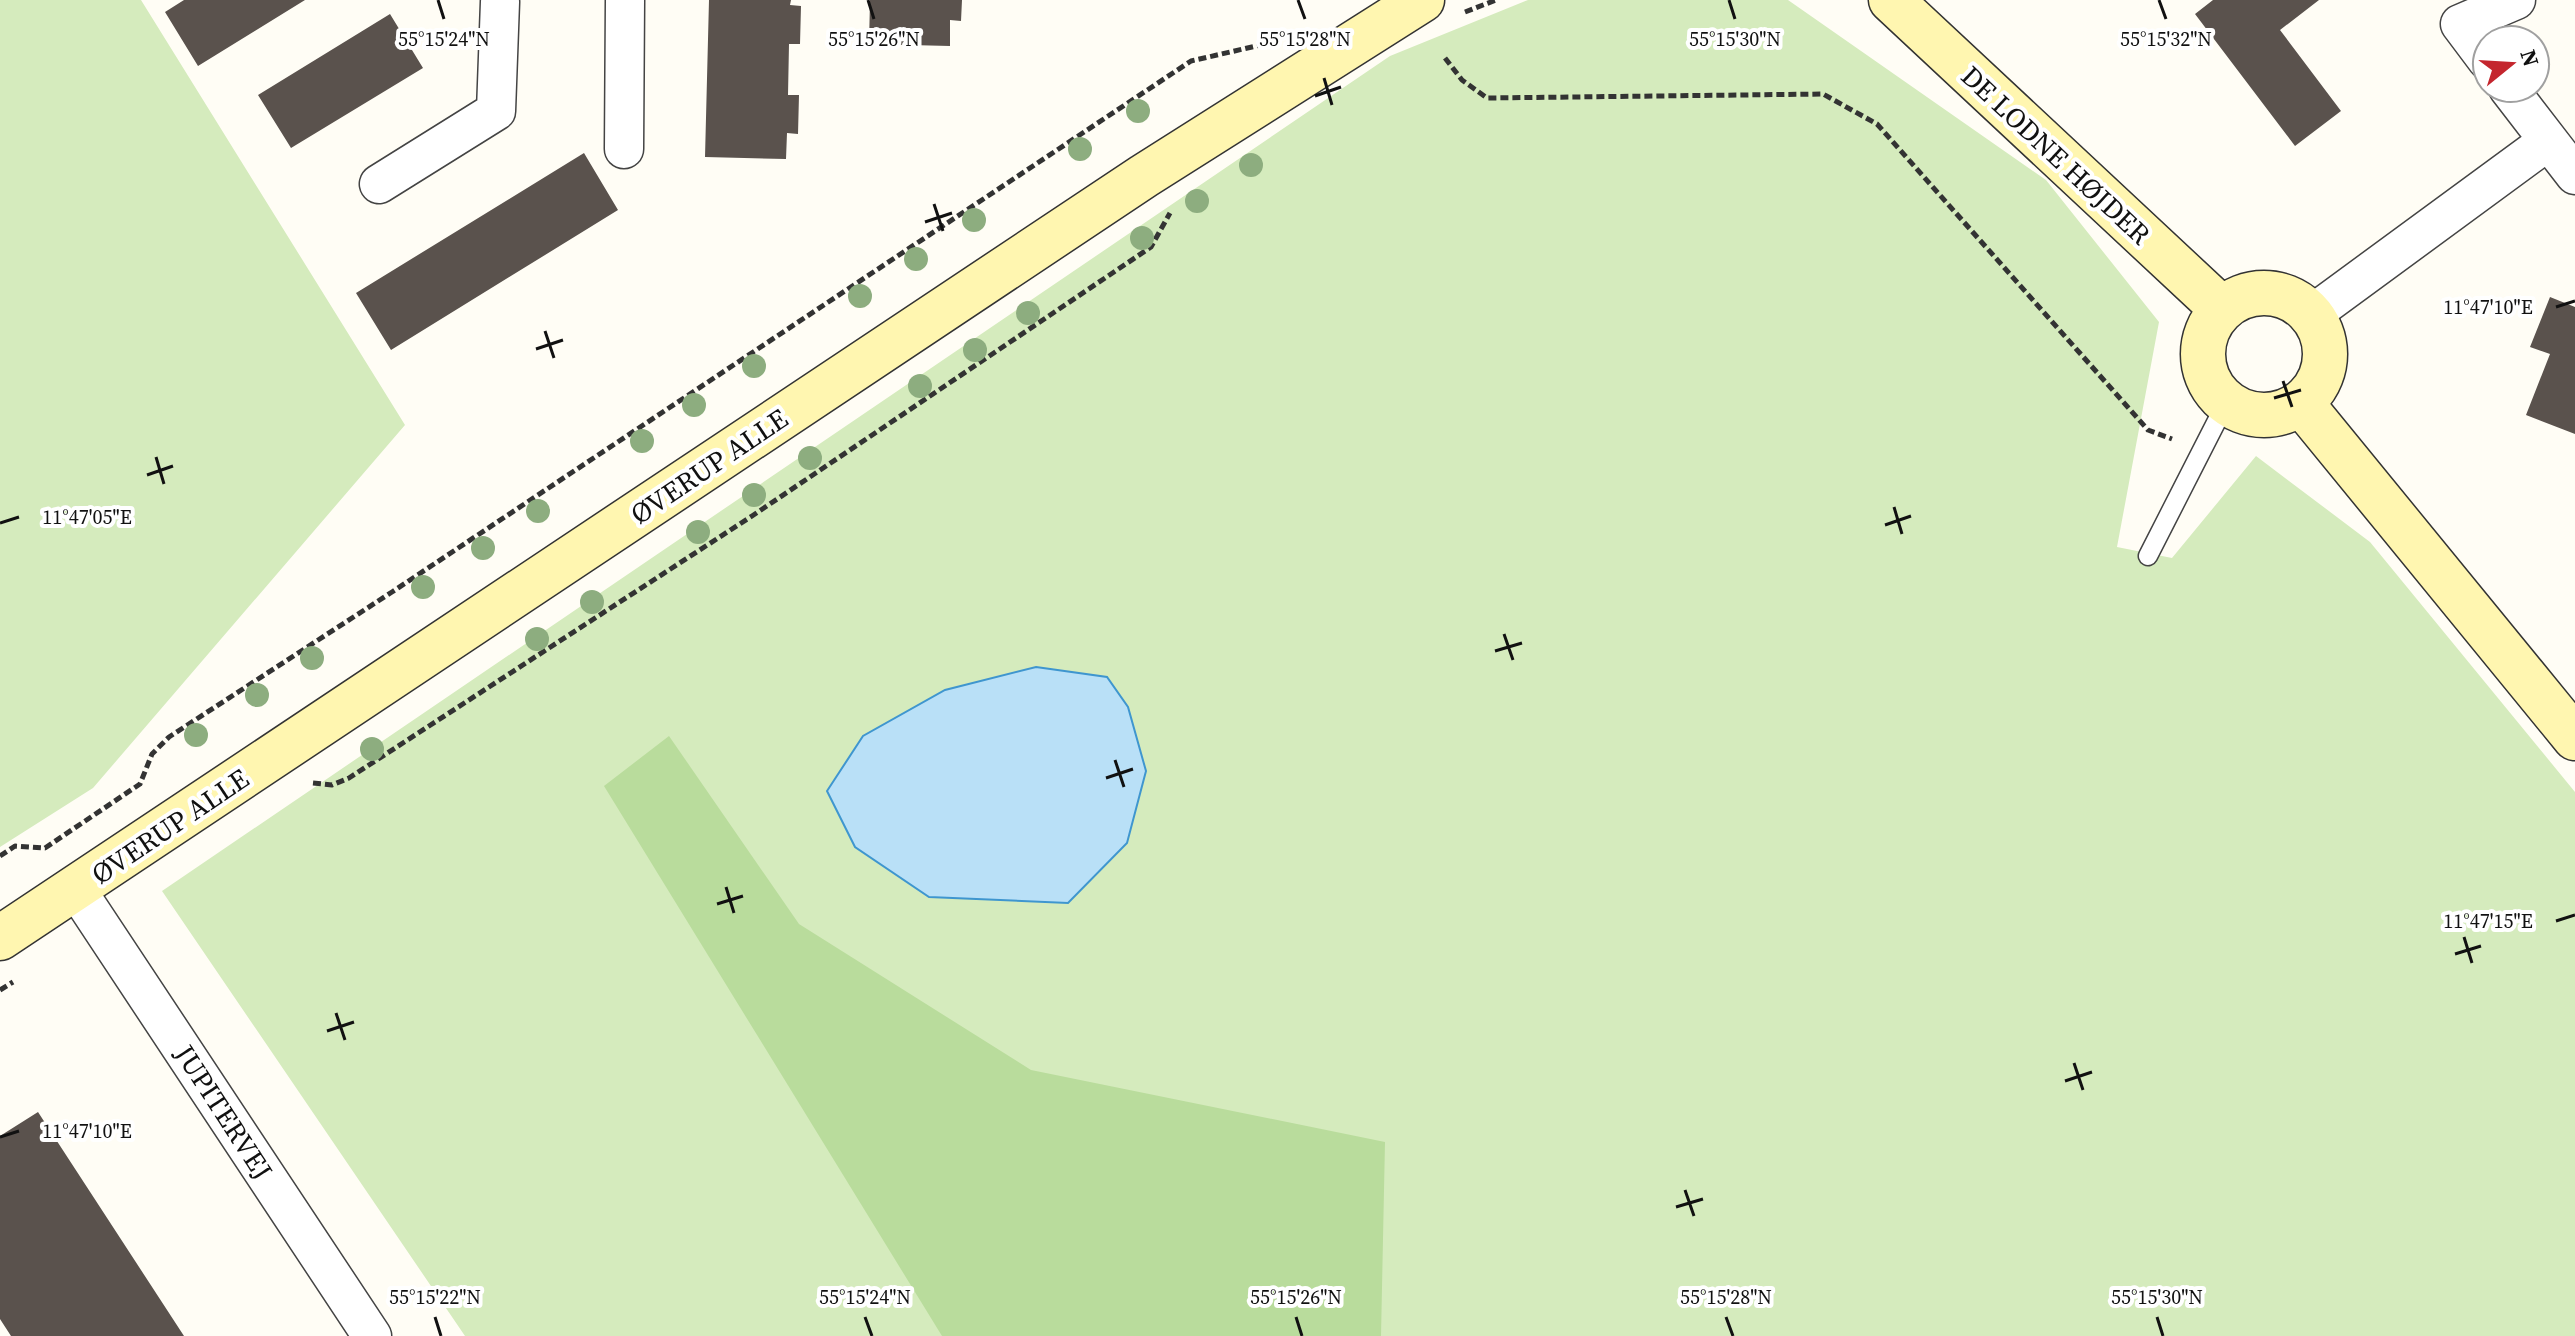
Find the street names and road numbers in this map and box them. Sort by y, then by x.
street label: DE LODNE HØJDER [1953,57,2159,253]
street label: ØVERUP ALLE [623,399,795,533]
street label: ØVERUP ALLE [84,759,256,893]
street label: JUPITERVEJ [166,1036,282,1187]

